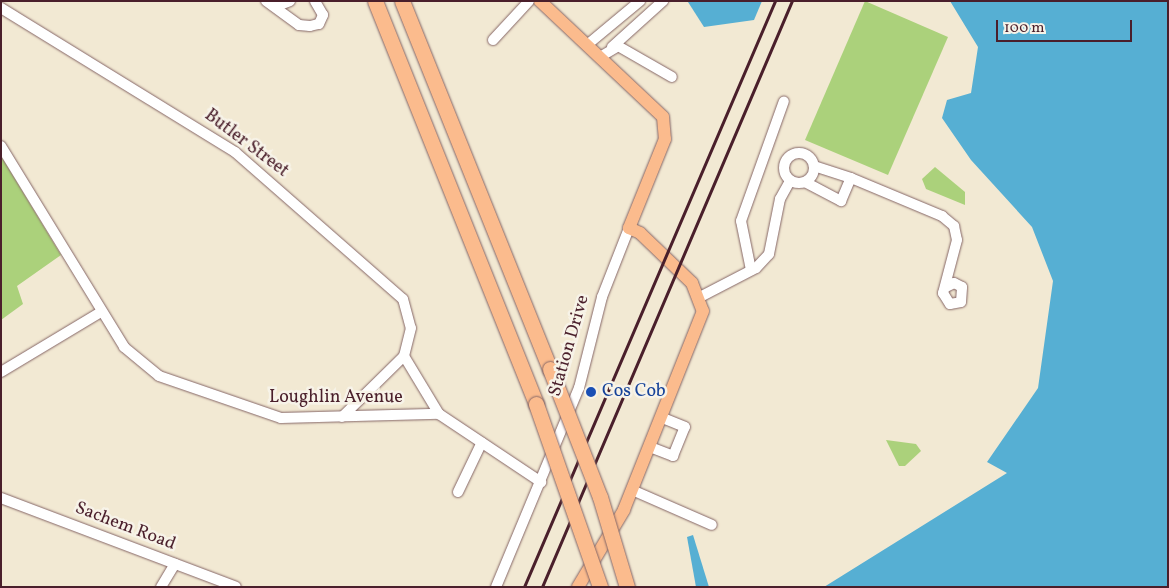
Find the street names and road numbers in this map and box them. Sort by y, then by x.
street label: Butler Street [200,105,292,183]
street label: Station Drive [545,293,595,399]
street label: Loughlin Avenue [269,387,403,409]
street label: Sachem Road [72,498,178,556]

